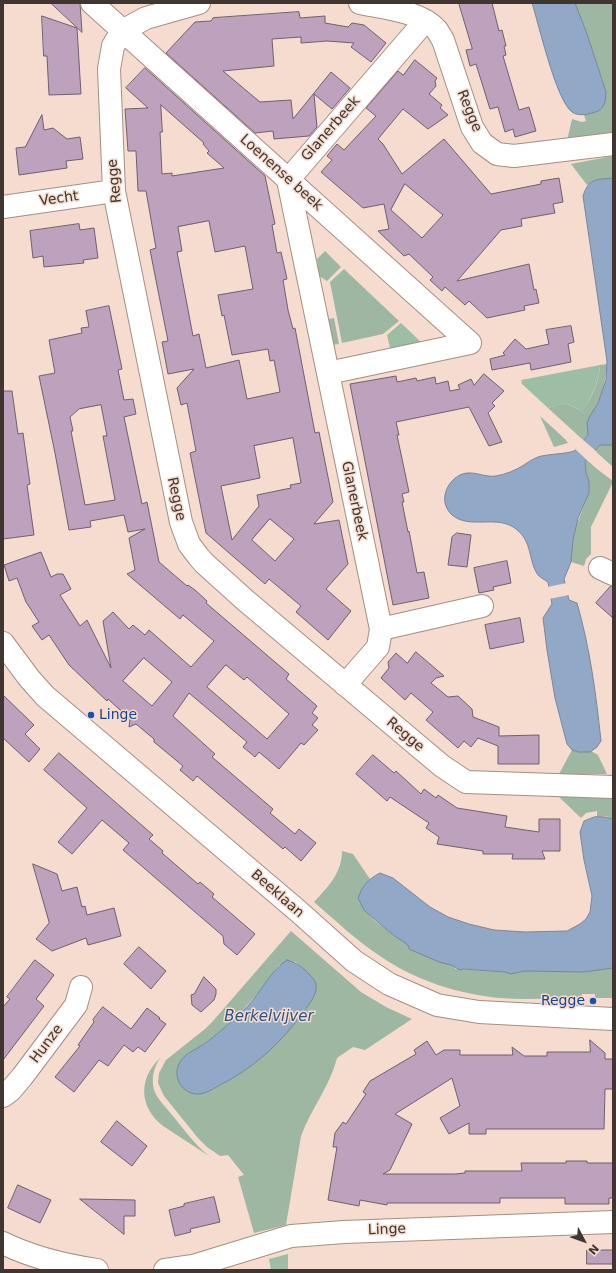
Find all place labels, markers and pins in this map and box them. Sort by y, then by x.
place label: Linge [99,707,137,723]
marker: Linge [86,710,96,720]
place label: Regge [541,993,585,1009]
marker: Regge [588,996,598,1006]

